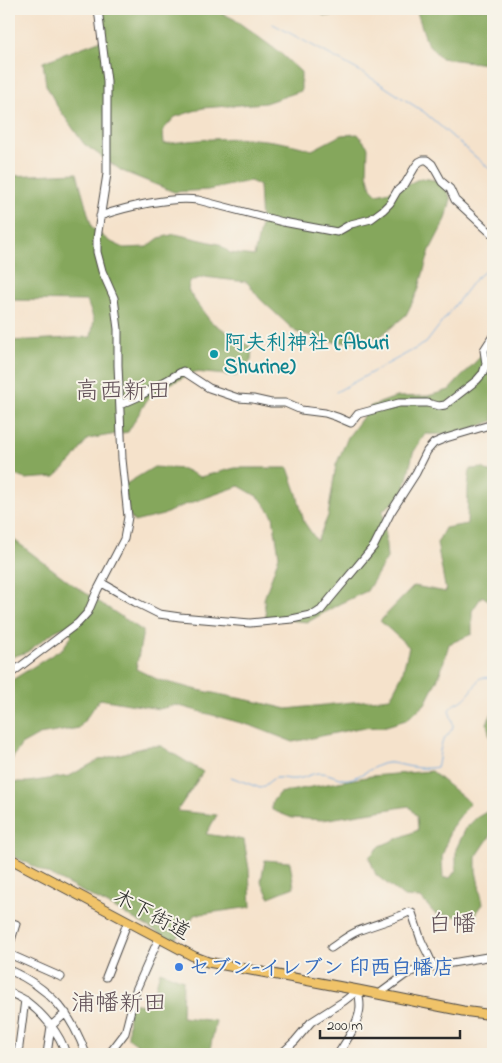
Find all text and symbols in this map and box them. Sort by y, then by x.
place label: 阿夫利神社 (Aburi Shurine) [224,329,390,383]
marker: 阿夫利神社 (Aburi Shurine) [208,348,220,360]
district label: 高西新田 [75,375,171,410]
street label: 木下街道 [107,883,195,949]
district label: 白幡 [428,908,476,943]
place label: セブン-イレブン 印西白幡店 [189,954,454,984]
marker: セブン-イレブン 印西白幡店 [173,961,185,973]
district label: 浦幡新田 [71,987,167,1022]
scale bar [320,1008,460,1040]
text: 200 m [327,1015,363,1037]

